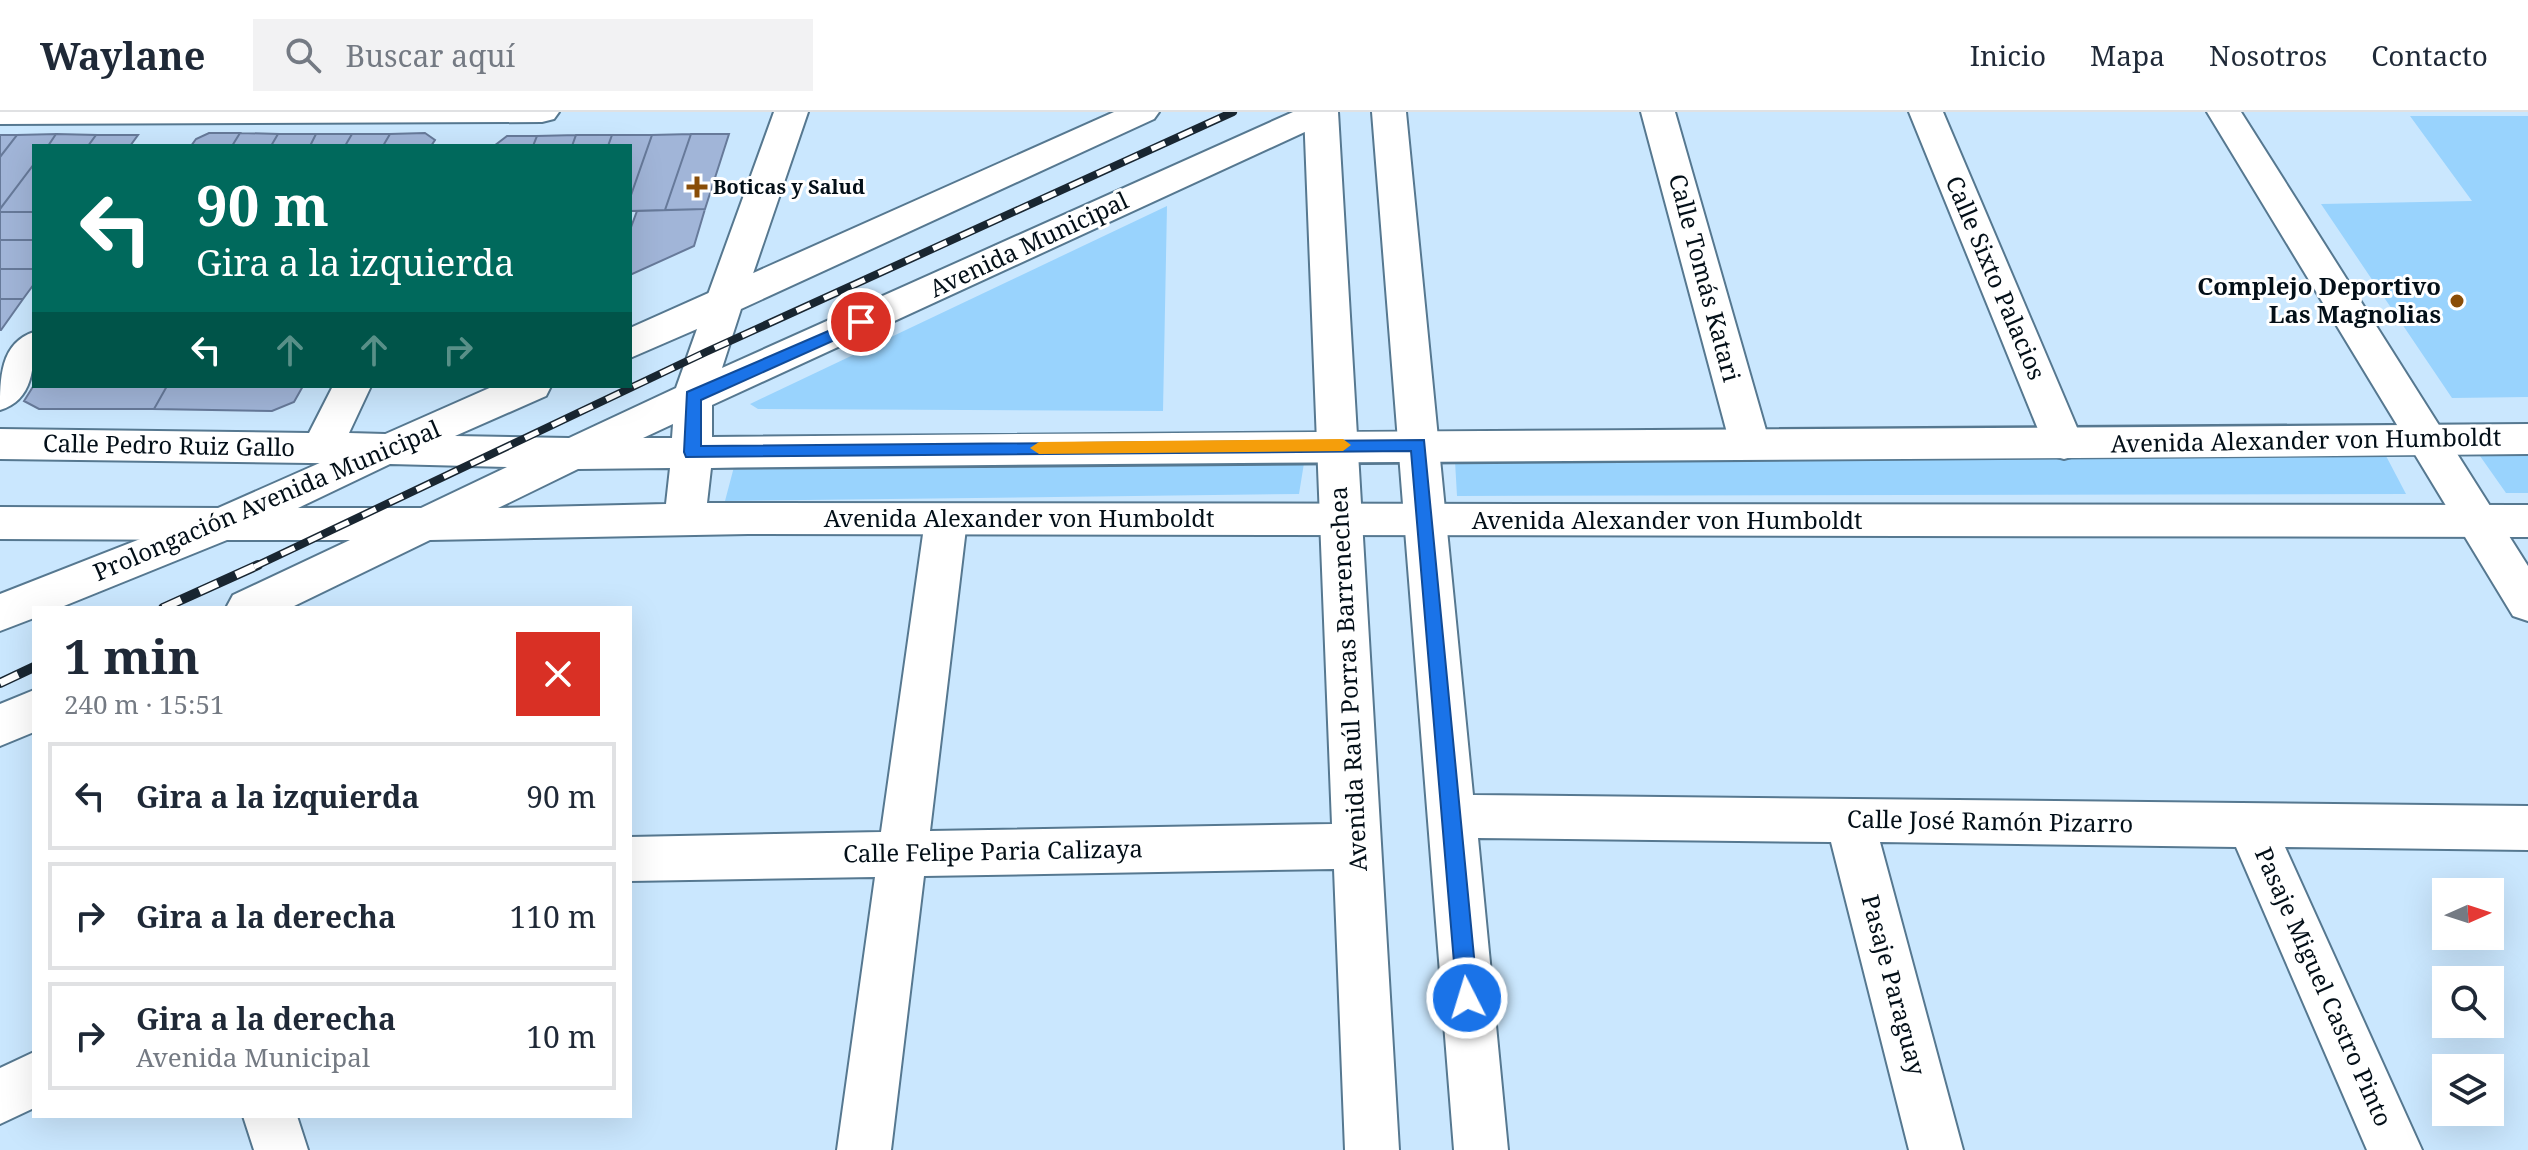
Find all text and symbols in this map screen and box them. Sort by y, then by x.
search box [253,19,813,91]
text: Waylane [40,29,205,81]
icon: search [281,33,325,77]
text: Buscar aquí [345,35,515,76]
text: Inicio [1970,36,2046,74]
text: Mapa [2090,36,2165,74]
text: Nosotros [2209,36,2327,74]
text: Contacto [2371,36,2488,74]
text: 90 m [196,166,329,242]
street label: Calle Tomás Katari [1662,170,1749,386]
street label: Calle Sixto Palacios [1939,170,2054,384]
place label: Boticas y Salud [713,173,865,200]
icon: left [64,176,168,280]
marker: Boticas y Salud [688,178,706,196]
street label: Avenida Municipal [924,183,1134,304]
text: Gira a la izquierda [196,238,515,287]
place label: Complejo Deportivo Las Magnolias [2197,269,2441,330]
pin [827,288,895,356]
marker: Complejo Deportivo Las Magnolias [2448,292,2466,310]
icon: arrive [839,300,883,344]
icon: left [184,328,228,372]
icon: ahead [268,328,312,372]
icon: ahead [352,328,396,372]
icon: right [436,328,480,372]
street label: Prolongación Avenida Municipal [88,411,445,588]
street label: Avenida Alexander von Humboldt [2110,420,2502,459]
street label: Calle Pedro Ruiz Gallo [43,426,295,463]
street label: Avenida Raúl Porras Barrenechea [1321,486,1374,872]
street label: Avenida Alexander von Humboldt [824,501,1214,534]
street label: Avenida Alexander von Humboldt [1472,503,1862,536]
text: 1 min [64,623,200,688]
button: close [516,632,600,716]
text: 240 m · 15:51 [64,686,225,722]
icon: left [68,774,112,818]
text: Gira a la izquierda [136,776,419,817]
text: 90 m [526,776,596,817]
street label: Calle José Ramón Pizarro [1847,802,2134,839]
street label: Calle Felipe Paria Calizaya [843,831,1143,870]
street label: Pasaje Miguel Castro Pinto [2248,842,2401,1131]
north arrow [2432,878,2504,950]
map controls [2432,878,2504,1126]
street label: Pasaje Paraguay [1854,891,1935,1079]
icon: right [68,894,112,938]
text: Gira a la derecha [136,896,396,937]
text: 110 m [510,896,596,937]
position arrow [1425,956,1509,1040]
button: search [2432,966,2504,1038]
text: Gira a la derecha [136,998,396,1039]
icon: right [68,1014,112,1058]
text: 10 m [526,1016,596,1057]
text: Avenida Municipal [136,1039,370,1075]
button: layers [2432,1054,2504,1126]

